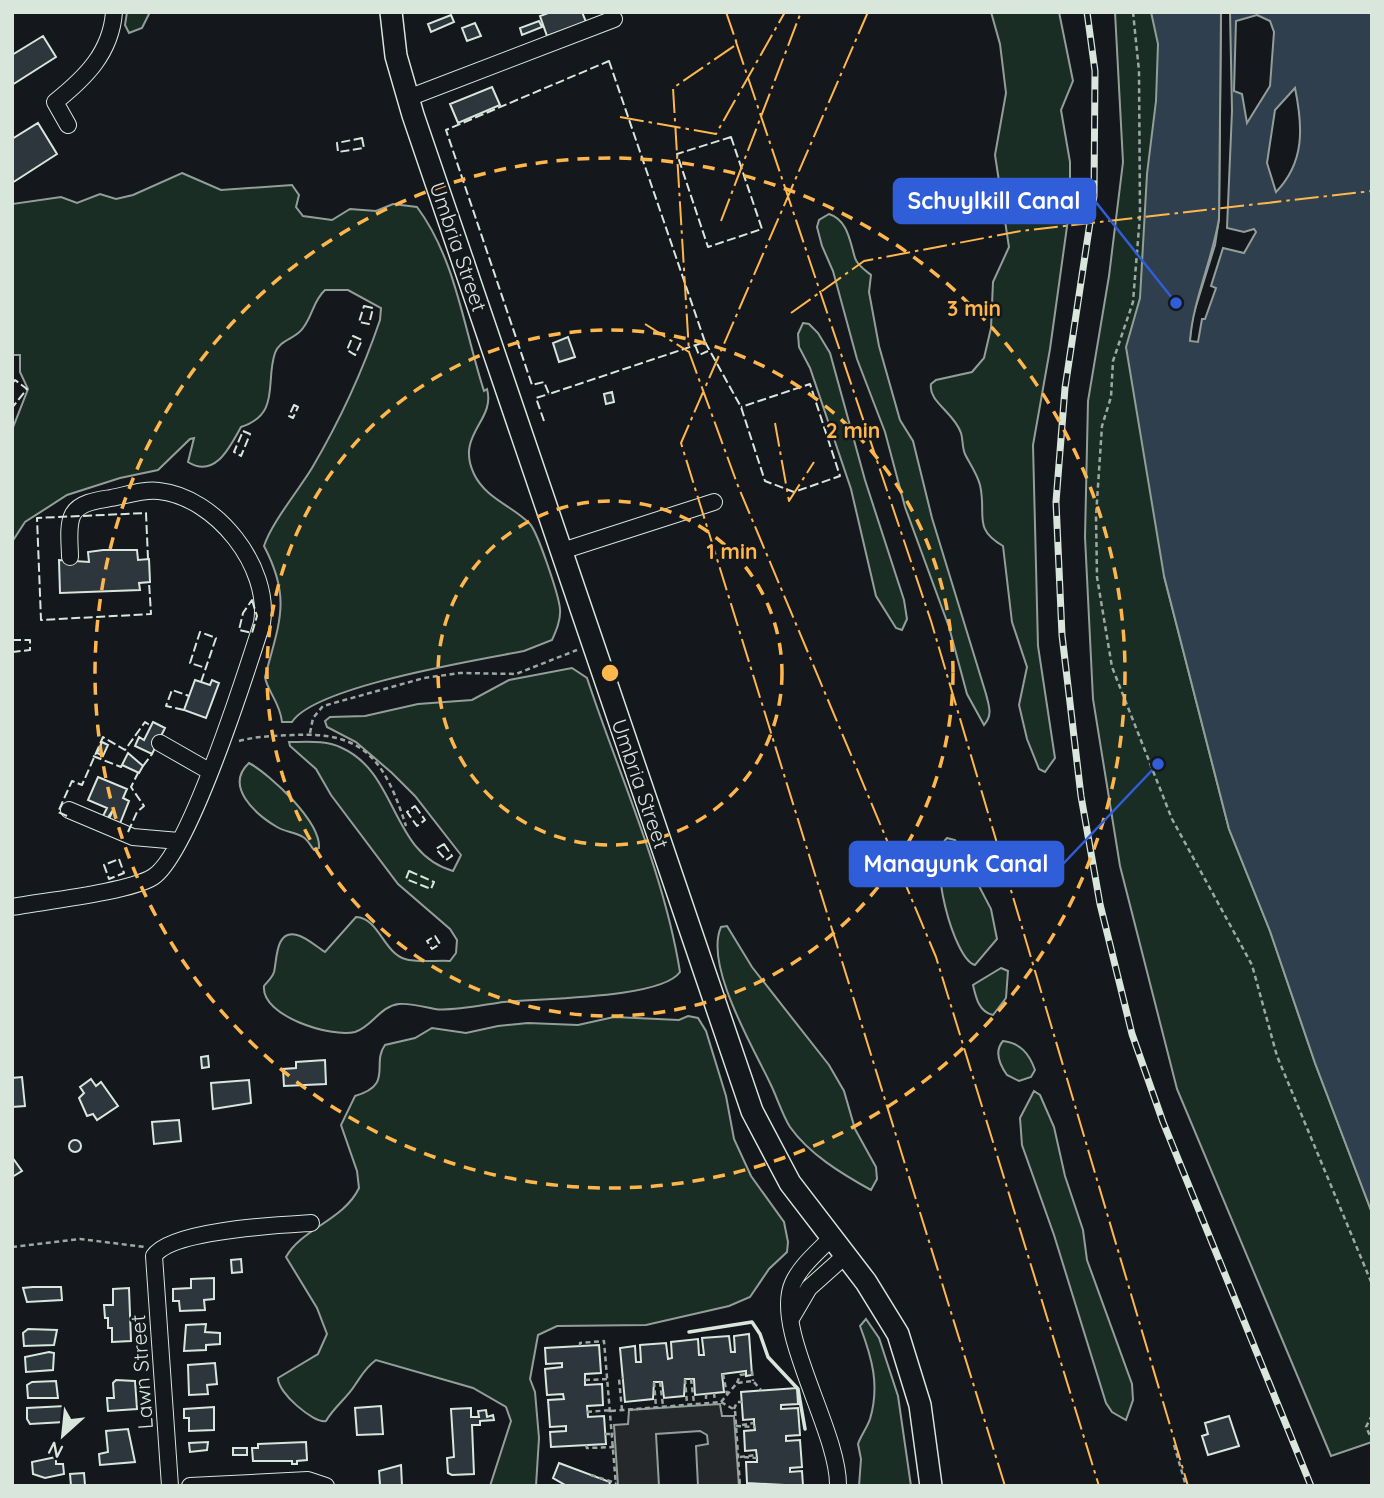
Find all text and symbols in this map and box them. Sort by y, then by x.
street label: Umbria Street [425,178,493,315]
callout: Schuylkill Canal [894,179,1095,223]
text: Schuylkill Canal [908,186,1080,215]
text: 3 min [947,295,1001,321]
text: 2 min [826,417,880,443]
text: 1 min [707,538,757,564]
centre of rings [598,661,622,685]
street label: Umbria Street [607,715,675,852]
callout: Manayunk Canal [850,842,1063,886]
text: Manayunk Canal [864,849,1048,878]
street label: Lawn Street [124,1314,158,1430]
north arrow [28,1400,98,1470]
text: N [44,1436,67,1464]

